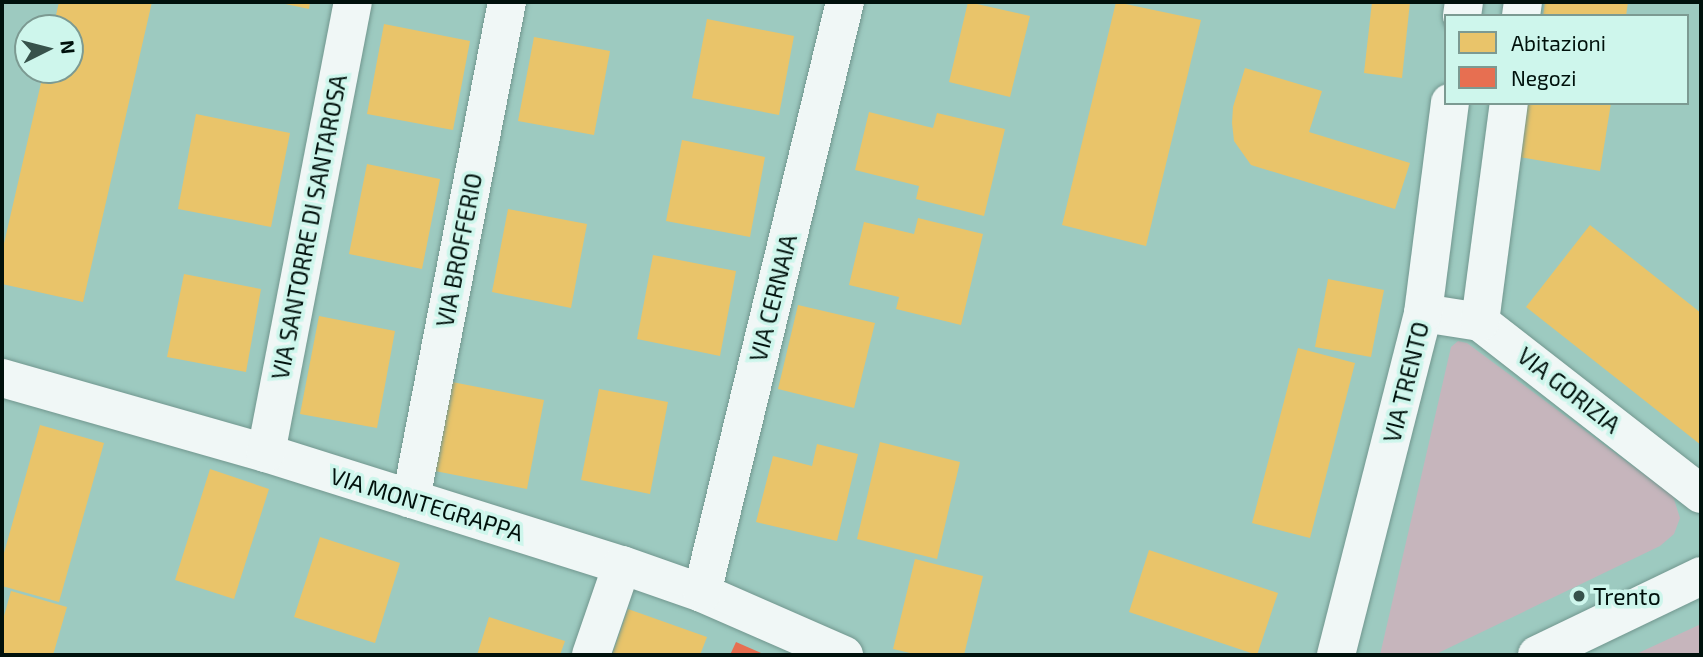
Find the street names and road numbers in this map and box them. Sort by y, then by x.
street label: VIA SANTORRE DI SANTAROSA [266,72,352,382]
street label: VIA BROFFERIO [431,171,487,329]
street label: VIA CERNAIA [744,231,802,365]
street label: VIA TRENTO [1378,318,1434,446]
street label: VIA GORIZIA [1512,341,1626,439]
street label: VIA MONTEGRAPPA [327,461,527,547]

